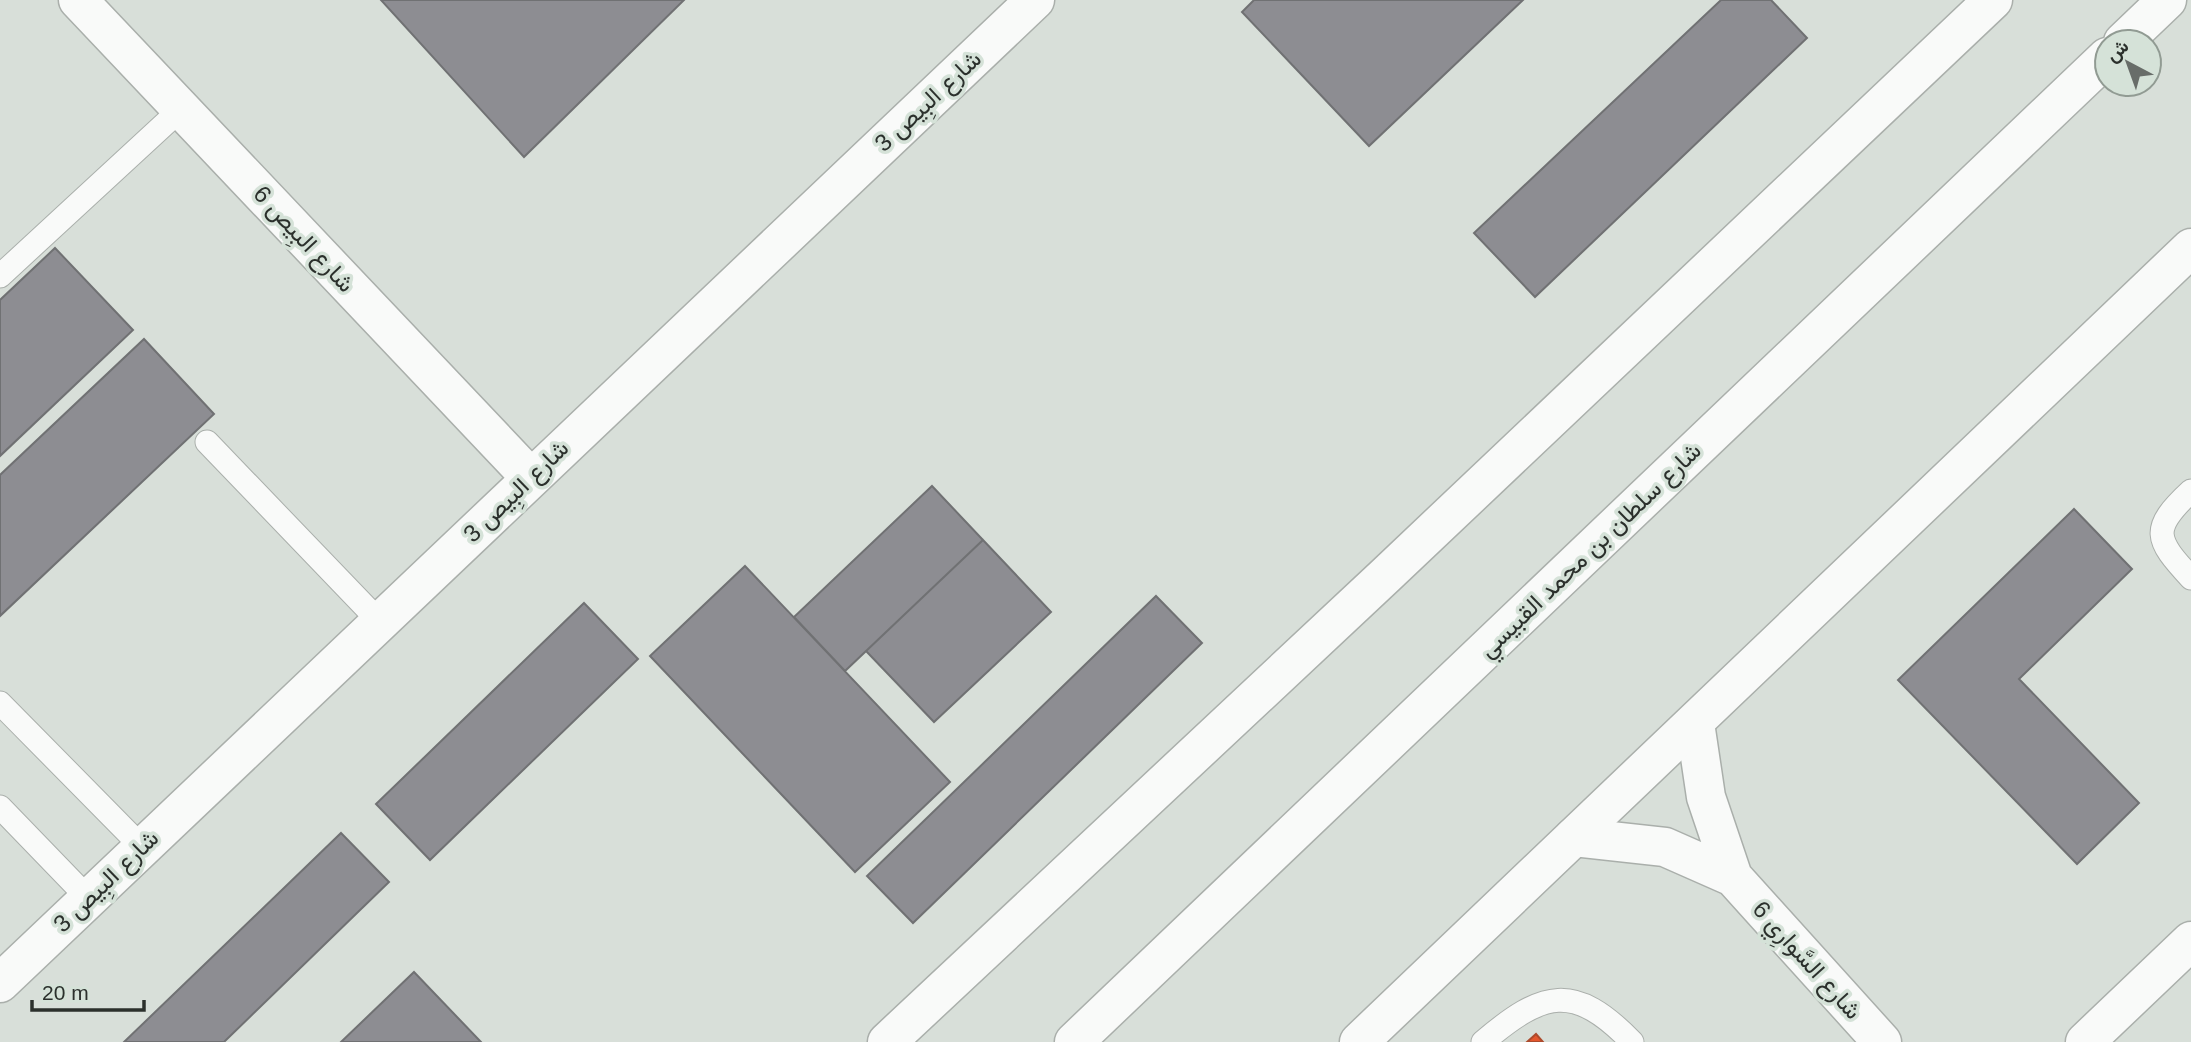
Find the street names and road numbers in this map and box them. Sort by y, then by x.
street label: شارع البِيص 3 [869,45,990,160]
street label: شارع البِيص 6 [245,180,360,301]
street label: شارع البِيص 3 [458,434,577,551]
street label: شارع سلطان بن محمد القبيسي [1473,437,1710,667]
street label: شارع البِيص 3 [48,824,167,941]
street label: شارع السَّوارِي 6 [1743,895,1867,1028]

